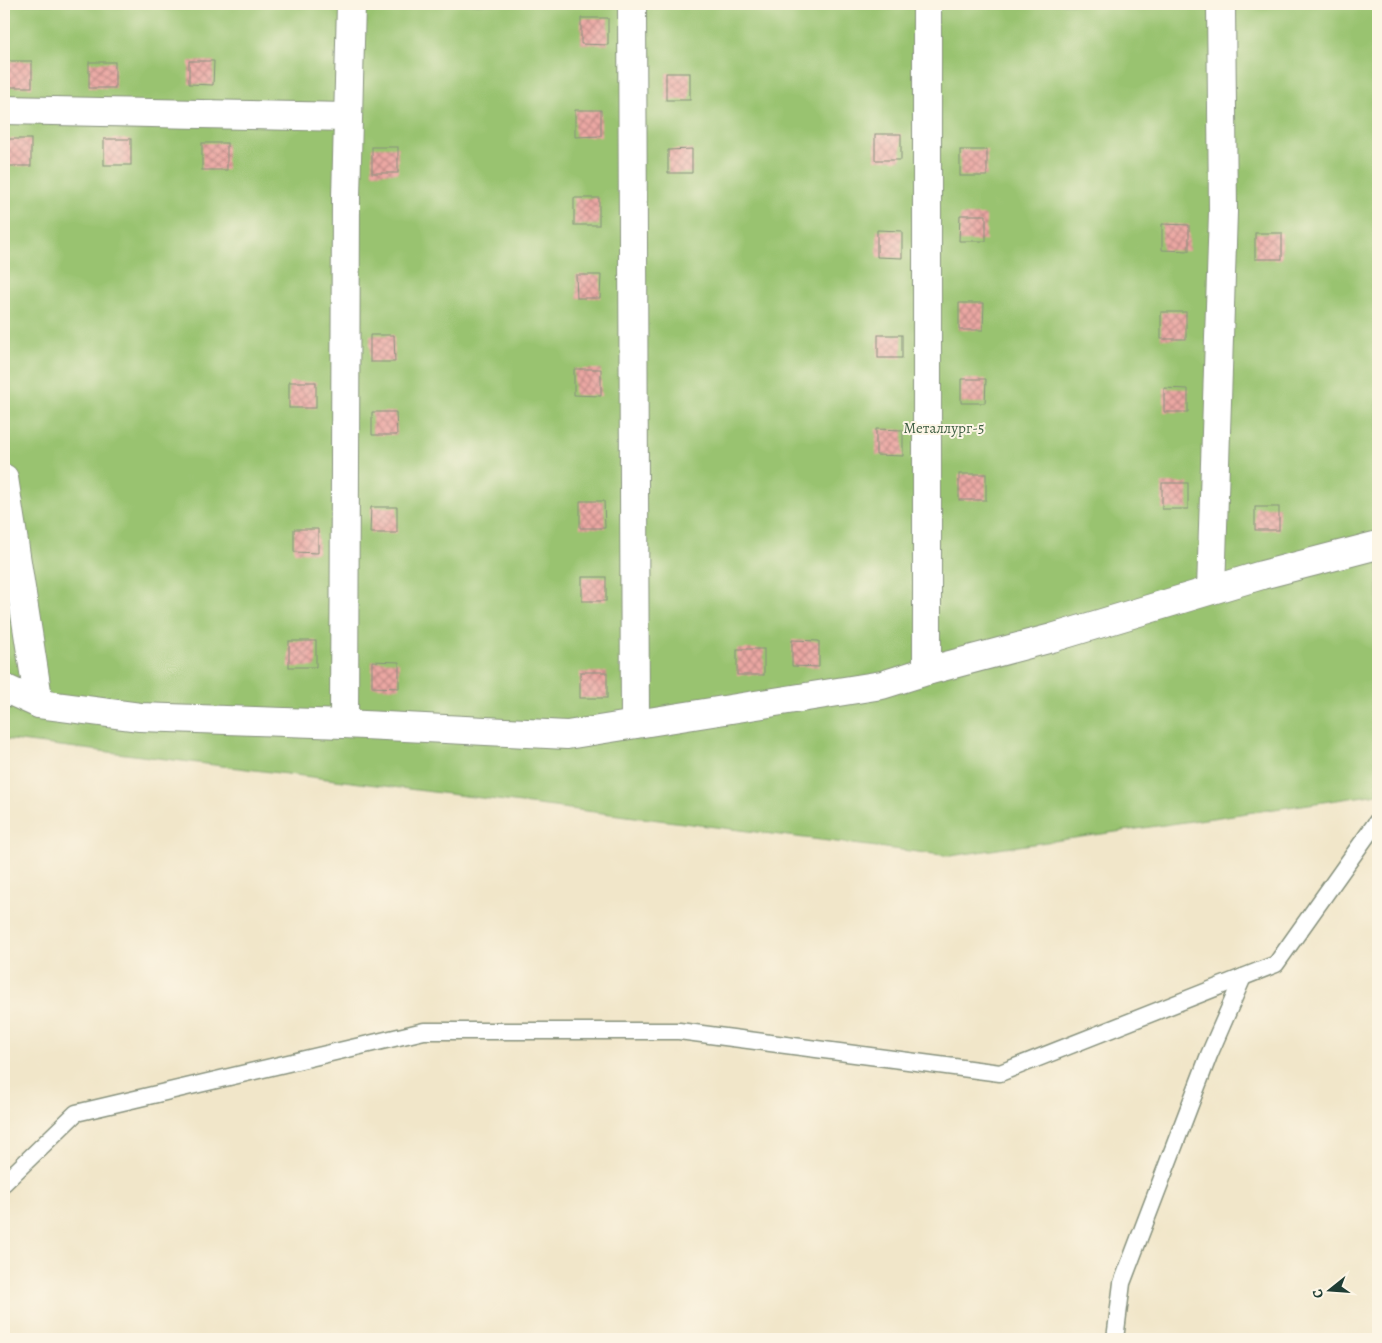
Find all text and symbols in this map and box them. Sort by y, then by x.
park label: Металлург-5 [904,418,984,438]
north arrow [1304,1266,1354,1316]
text: С [1308,1286,1328,1301]

